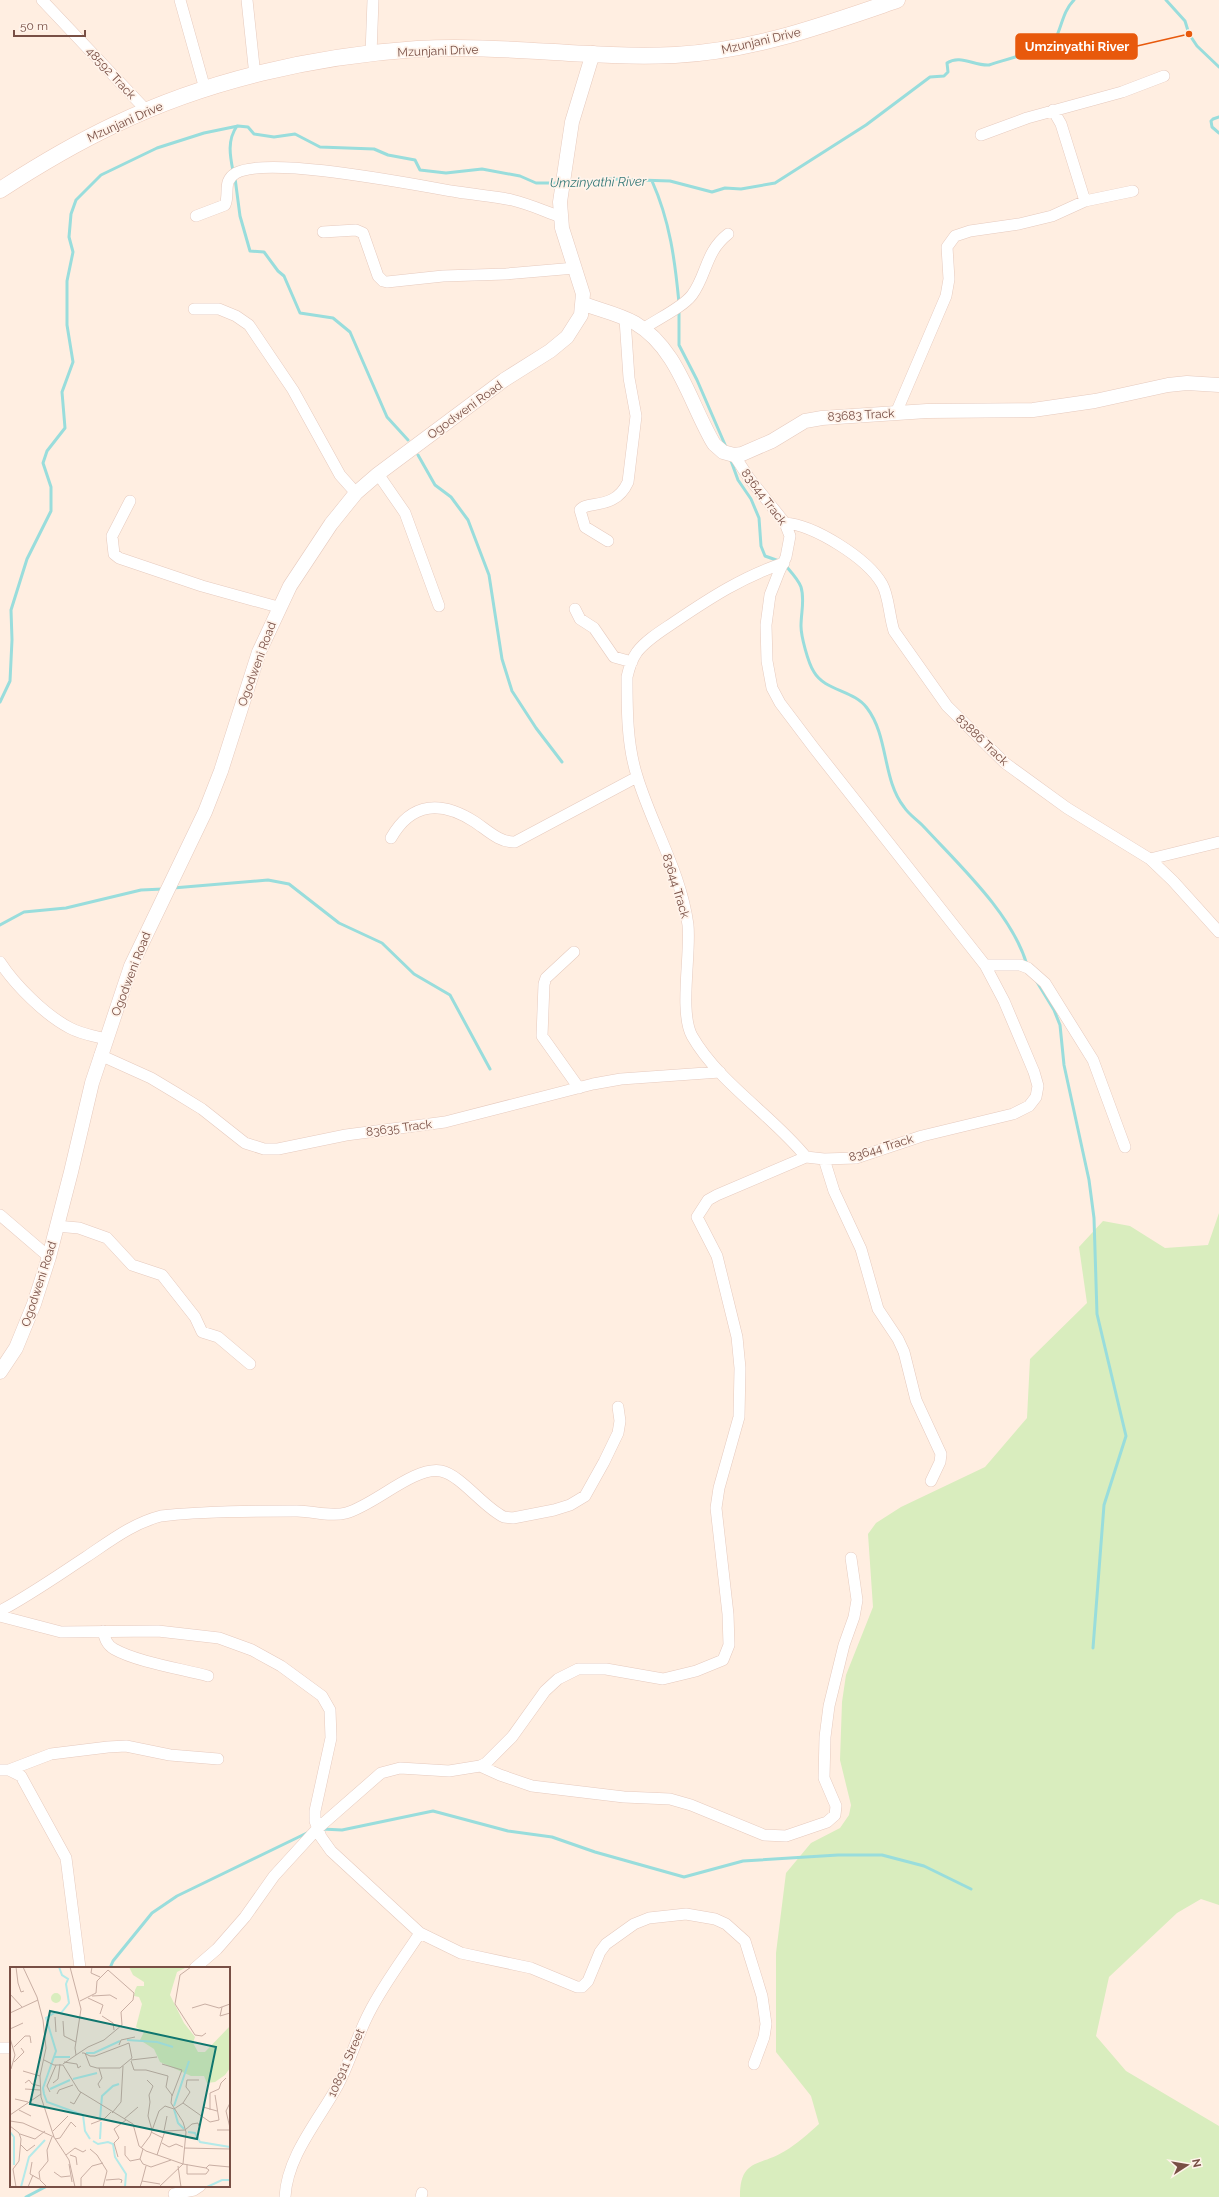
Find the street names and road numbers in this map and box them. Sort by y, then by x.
street label: Mzunjani Drive [720,25,802,57]
street label: Mzunjani Drive [397,43,479,59]
street label: 48592 Track [83,44,139,102]
street label: Mzunjani Drive [85,99,165,145]
street label: Ogodweni Road [425,378,505,442]
street label: 83683 Track [827,406,895,424]
street label: 83644 Track [738,466,790,528]
street label: Ogodweni Road [235,620,279,708]
street label: 83886 Track [953,711,1012,769]
street label: 83644 Track [660,852,693,920]
street label: Ogodweni Road [109,930,153,1018]
street label: 83635 Track [365,1117,433,1139]
street label: 83644 Track [847,1131,915,1164]
street label: Ogodweni Road [19,1239,59,1329]
street label: 108911 Street [325,2027,367,2099]

